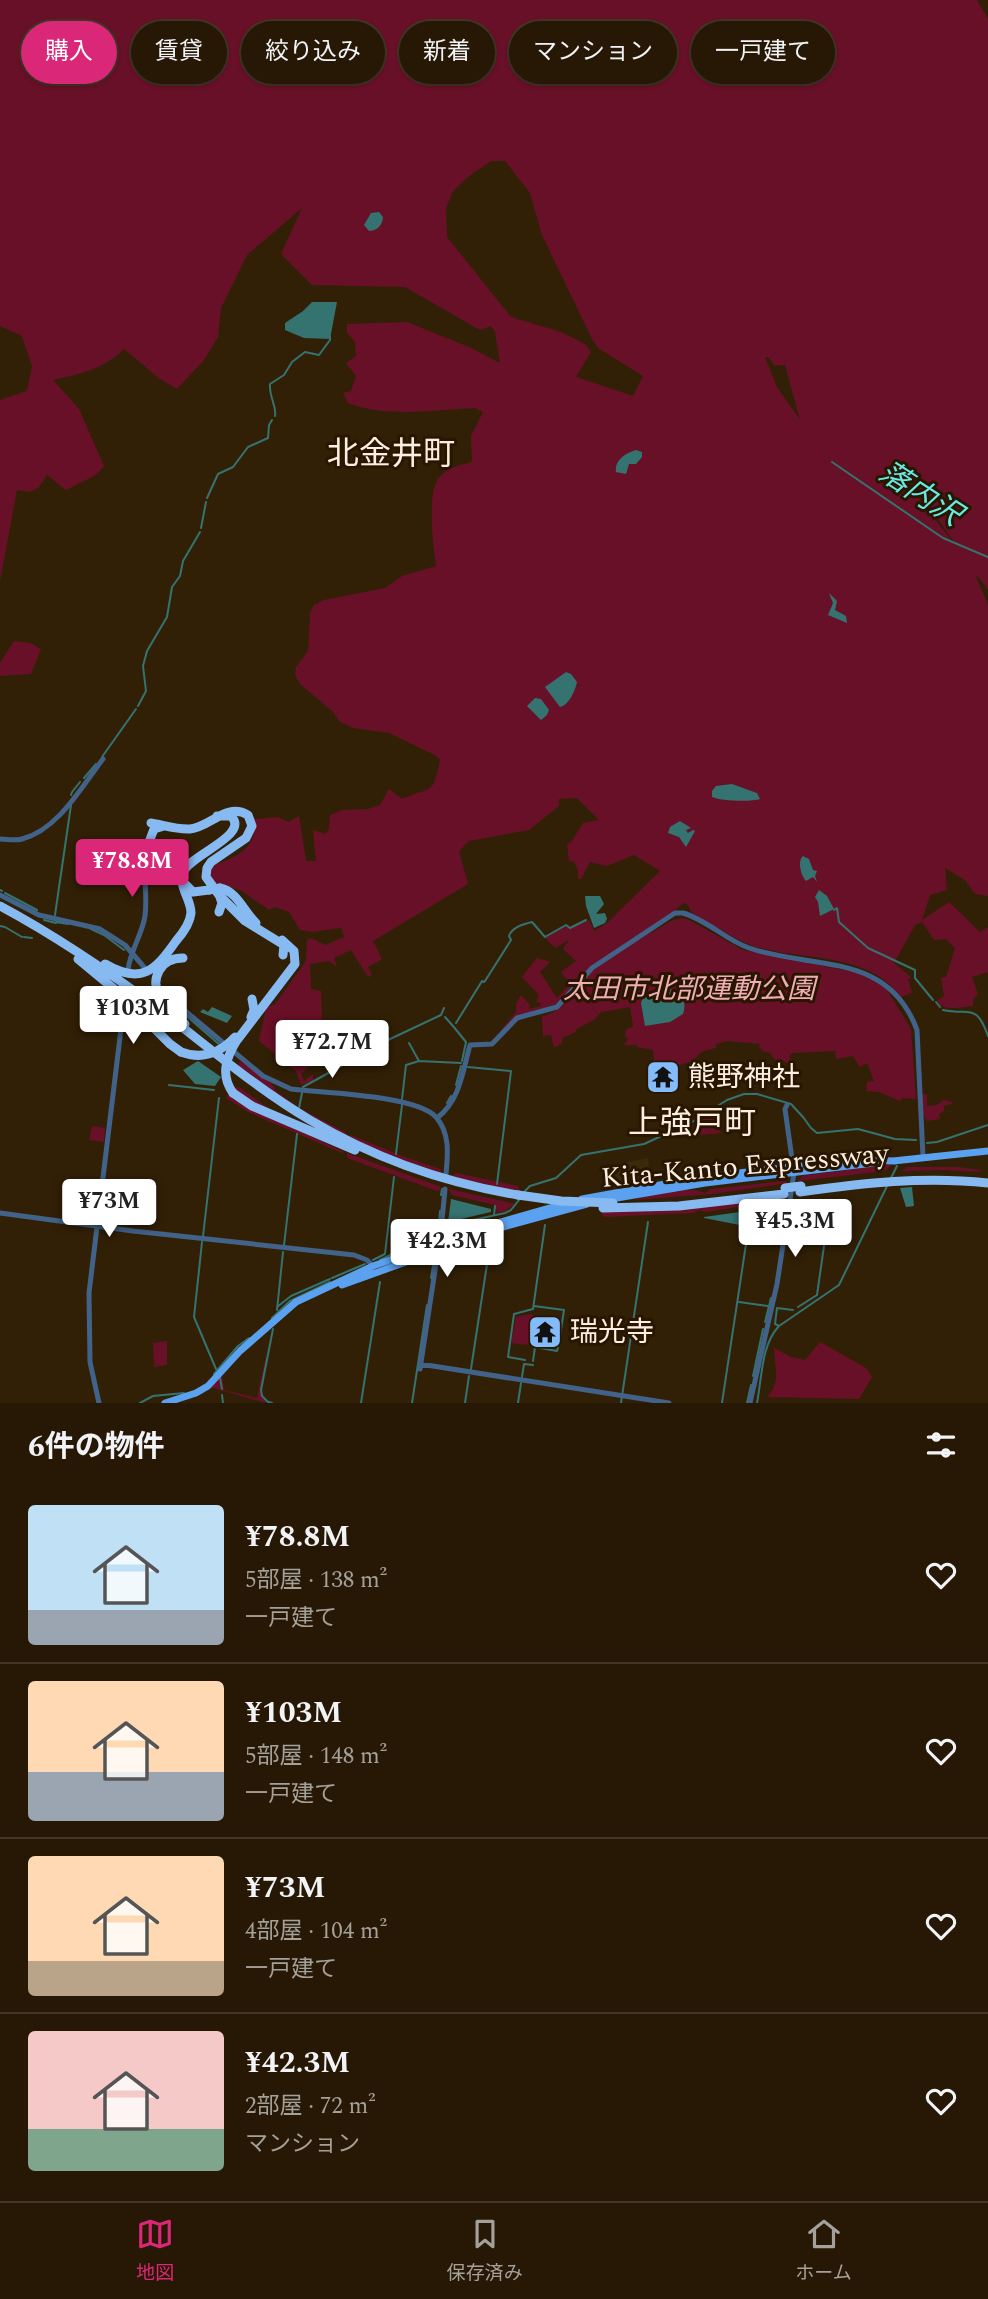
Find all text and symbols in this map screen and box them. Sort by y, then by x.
chip: 購入 [21,21,117,84]
chip: 賃貸 [131,21,227,84]
chip: 絞り込み [241,21,385,84]
chip: 新着 [399,21,495,84]
chip: マンション [509,21,677,84]
chip: 一戸建て [691,21,835,84]
district label: 北金井町 [327,430,455,479]
water label: 落内沢 [870,450,974,540]
pin: ¥78.8M [75,839,189,899]
text: ¥78.8M [92,844,172,879]
park label: 太田市北部運動公園 [563,968,819,1011]
pin: ¥103M [84,986,182,1046]
text: ¥103M [96,991,170,1026]
pin: ¥72.7M [275,1020,389,1080]
text: ¥72.7M [292,1025,372,1060]
place label: 熊野神社 [688,1056,800,1099]
temple icon: 熊野神社 [644,1058,682,1096]
district label: 上強戸町 [628,1099,756,1148]
street label: Kita-Kanto Expressway [599,1132,892,1200]
pin: ¥73M [68,1180,150,1239]
text: ¥73M [78,1184,140,1219]
pin: ¥45.3M [738,1200,852,1259]
text: ¥45.3M [755,1204,835,1239]
pin: ¥42.3M [390,1220,504,1279]
text: ¥42.3M [407,1224,487,1259]
place label: 瑞光寺 [570,1311,654,1354]
temple icon: 瑞光寺 [526,1313,564,1351]
text: 6件の物件 [28,1424,165,1470]
icon: filters [922,1426,960,1464]
text: ¥78.8M [245,1514,350,1560]
icon: home [84,1533,168,1617]
icon: heart [922,1556,960,1594]
text: 5部屋 · 138 m² [245,1563,387,1598]
text: 一戸建て [245,1601,337,1636]
text: ¥103M [245,1690,342,1736]
icon: home [84,1709,168,1793]
icon: heart [922,1732,960,1770]
text: 5部屋 · 148 m² [245,1739,387,1774]
text: 一戸建て [245,1777,337,1812]
text: ¥73M [245,1865,325,1911]
icon: home [84,1884,168,1968]
icon: heart [922,1907,960,1945]
text: 4部屋 · 104 m² [245,1914,387,1949]
text: 一戸建て [245,1952,337,1987]
text: ¥42.3M [245,2040,350,2086]
icon: home [84,2059,168,2143]
icon: heart [922,2082,960,2120]
text: 2部屋 · 72 m² [245,2089,376,2124]
text: マンション [245,2127,360,2162]
tab: 地図 [136,2215,174,2288]
tab: 保存済み [447,2215,523,2288]
tab: ホーム [795,2215,852,2288]

